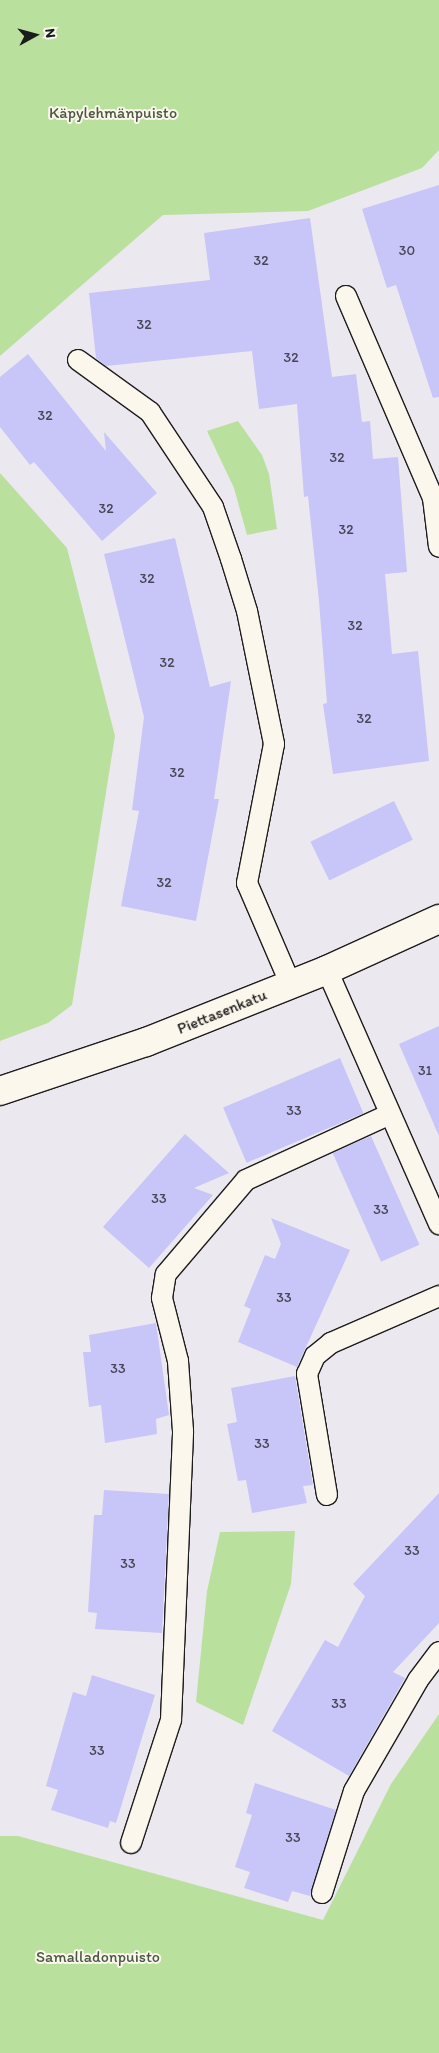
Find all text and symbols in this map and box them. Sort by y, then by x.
north arrow [10,10,60,60]
text: N [41,27,59,39]
park label: Käpylehmänpuisto [49,103,177,123]
house number: 30 [399,243,415,259]
house number: 32 [254,253,268,269]
house number: 32 [137,317,151,333]
house number: 32 [284,350,298,366]
house number: 32 [38,408,52,424]
house number: 32 [330,450,344,466]
house number: 32 [99,501,113,517]
house number: 32 [339,522,353,538]
house number: 32 [140,571,154,587]
house number: 32 [348,618,362,634]
house number: 32 [160,655,174,671]
house number: 32 [357,711,371,727]
house number: 32 [170,765,184,781]
house number: 32 [157,875,171,891]
street label: Piettasenkatu [174,985,270,1039]
house number: 31 [418,1063,432,1079]
house number: 33 [286,1103,302,1119]
house number: 33 [151,1191,167,1207]
house number: 33 [373,1202,389,1218]
house number: 33 [276,1290,292,1306]
house number: 33 [110,1361,126,1377]
house number: 33 [254,1436,270,1452]
house number: 33 [404,1543,420,1559]
house number: 33 [120,1556,136,1572]
house number: 33 [331,1696,347,1712]
house number: 33 [89,1743,105,1759]
house number: 33 [285,1830,301,1846]
park label: Samalladonpuisto [36,1947,160,1967]

